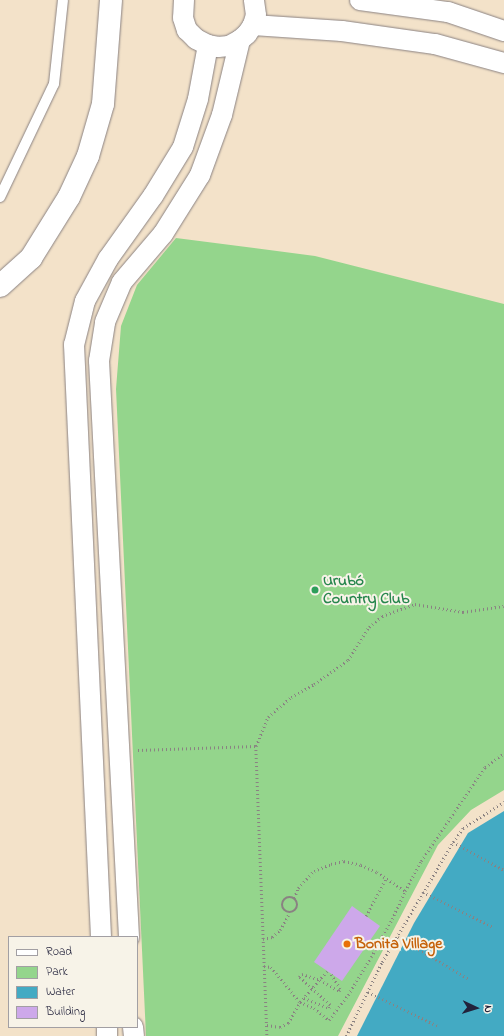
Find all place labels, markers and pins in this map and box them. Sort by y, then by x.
place label: Urubó Country Club [323,571,409,609]
marker: Urubó Country Club [310,585,320,595]
place label: Bonita Village [355,934,442,954]
marker: Bonita Village [342,939,352,949]

